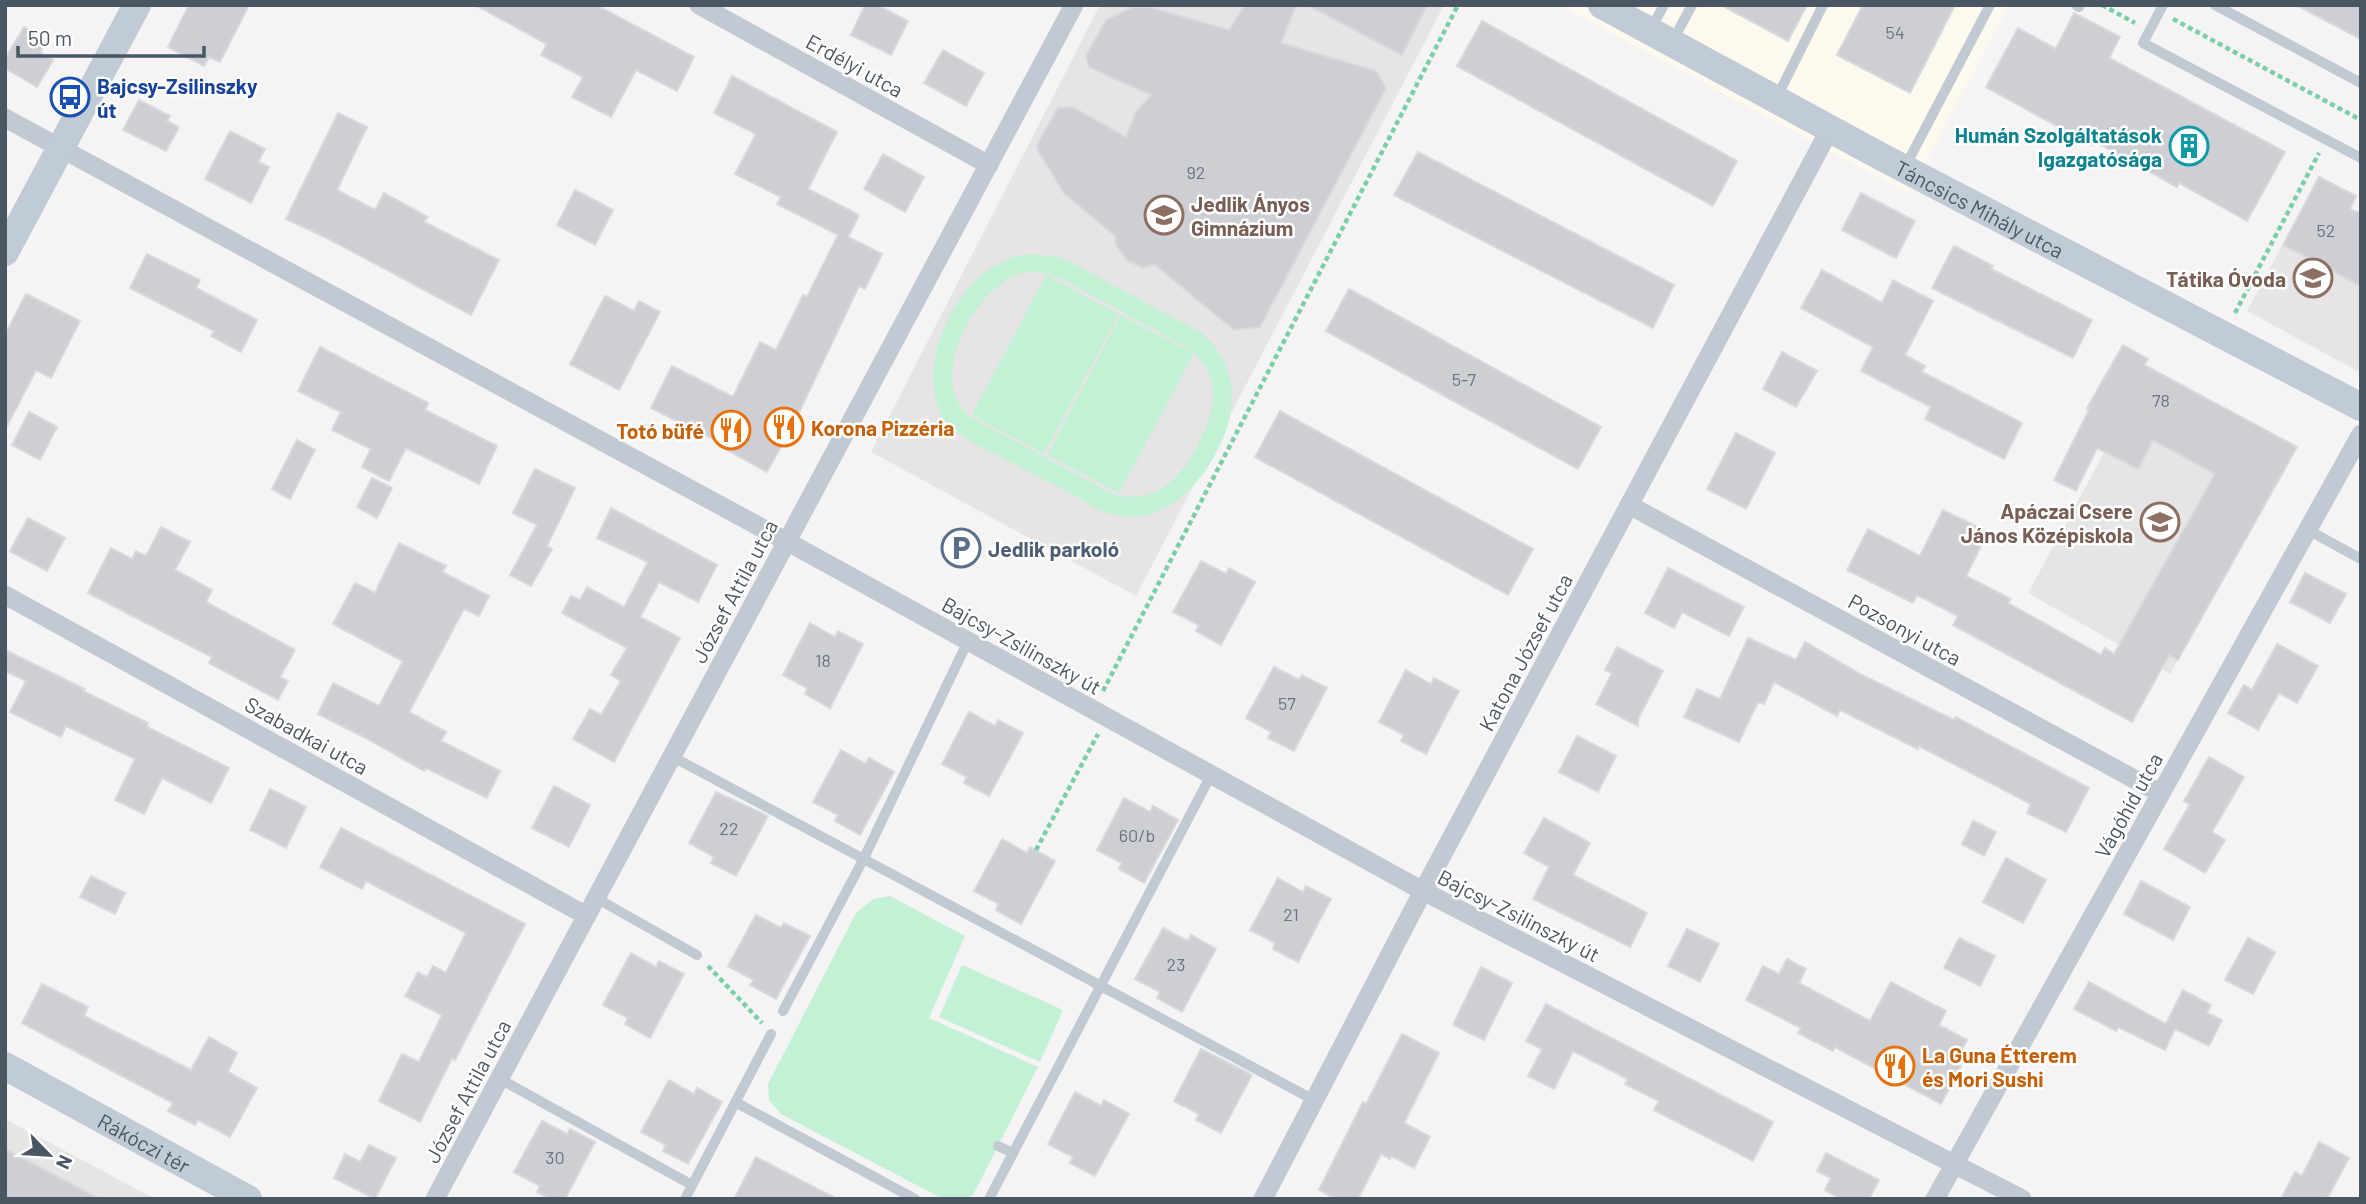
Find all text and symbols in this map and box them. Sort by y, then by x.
scale bar [18,14,203,58]
house number: 54 [1885,21,1905,43]
text: 50 m [28,25,72,50]
street label: Erdélyi utca [802,28,908,102]
place label: Bajcsy-Zsilinszky út [97,73,258,122]
bus stop icon: Bajcsy-Zsilinszky út [49,76,91,118]
place label: Humán Szolgáltatások Igazgatósága [1955,122,2162,171]
building icon: Humán Szolgáltatások Igazgatósága [2168,125,2210,167]
street label: Táncsics Mihály utca [1891,154,2068,262]
house number: 92 [1186,161,1206,183]
place label: Jedlik Ányos Gimnázium [1191,191,1310,240]
school or university icon: Jedlik Ányos Gimnázium [1143,194,1185,236]
house number: 52 [2317,219,2335,241]
school or university icon: Tátika Óvoda [2292,257,2334,299]
place label: Tátika Óvoda [2166,266,2286,291]
house number: 5-7 [1452,368,1477,390]
house number: 78 [2152,389,2170,411]
restaurant icon: Korona Pizzéria [763,406,805,448]
restaurant icon: Totó büfé [710,409,752,451]
place label: Korona Pizzéria [811,415,954,440]
place label: Totó büfé [616,418,704,443]
place label: Apáczai Csere János Középiskola [1961,498,2133,547]
school or university icon: Apáczai Csere János Középiskola [2139,501,2181,543]
street label: József Attila utca [686,515,782,667]
parking icon: Jedlik parkoló [940,527,982,569]
place label: Jedlik parkoló [988,536,1119,561]
street label: Katona József utca [1473,569,1577,735]
street label: Pozsonyi utca [1844,588,1966,670]
street label: Bajcsy-Zsilinszky út [938,591,1106,699]
house number: 18 [815,649,831,671]
street label: Szabadkai utca [241,691,373,779]
house number: 57 [1278,692,1296,714]
street label: Vágóhíd utca [2089,748,2167,862]
house number: 22 [719,817,739,839]
house number: 60/b [1119,824,1155,846]
street label: Bajcsy-Zsilinszky út [1434,863,1604,967]
house number: 21 [1283,903,1299,925]
house number: 23 [1167,953,1185,975]
street label: József Attila utca [419,1015,515,1167]
place label: La Guna Étterem és Mori Sushi [1922,1042,2077,1091]
restaurant icon: La Guna Étterem és Mori Sushi [1874,1045,1916,1087]
street label: Rákóczi tér [94,1107,195,1178]
north arrow [14,1120,84,1190]
house number: 30 [545,1146,565,1168]
text: N [52,1152,78,1173]

